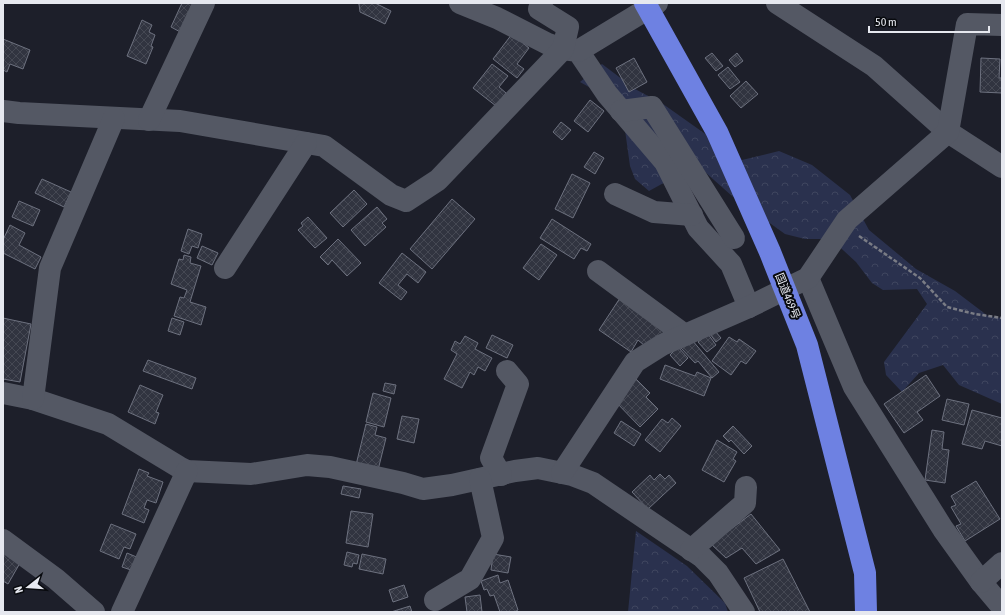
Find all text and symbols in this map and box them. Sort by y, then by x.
scale bar [869,8,989,34]
text: 50 m [875,15,897,29]
street label: 国道469号 [773,271,803,321]
north arrow [8,567,48,607]
text: N [12,585,25,595]

